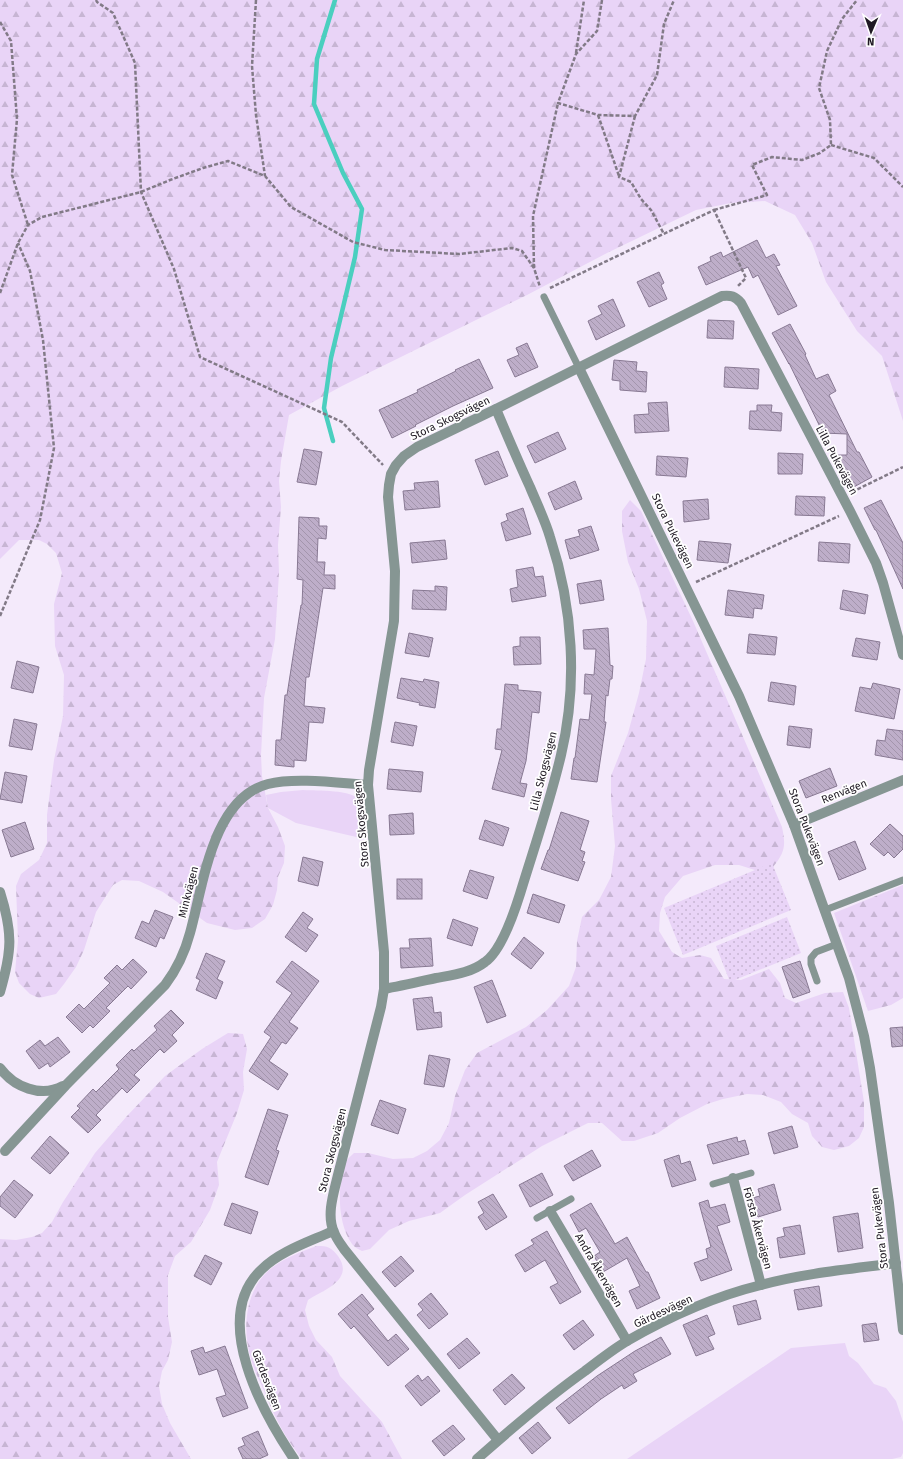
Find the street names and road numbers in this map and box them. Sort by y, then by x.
street label: Stora Skogsvägen [408,394,492,443]
street label: Lilla Pukevägen [813,423,860,497]
street label: Stora Pukevägen [649,491,696,571]
street label: Lilla Skogsvägen [527,730,560,812]
street label: Renvägen [820,776,869,806]
street label: Stora Skogsvägen [351,780,372,868]
street label: Stora Pukevägen [786,787,827,868]
street label: Minkvägen [176,865,201,919]
street label: Stora Skogsvägen [316,1107,349,1194]
street label: Första Åkervägen [740,1185,776,1271]
street label: Stora Pukevägen [868,1186,891,1269]
street label: Andra Åkervägen [572,1230,626,1310]
street label: Gärdesvägen [632,1292,695,1331]
street label: Gärdesvägen [249,1348,284,1412]

